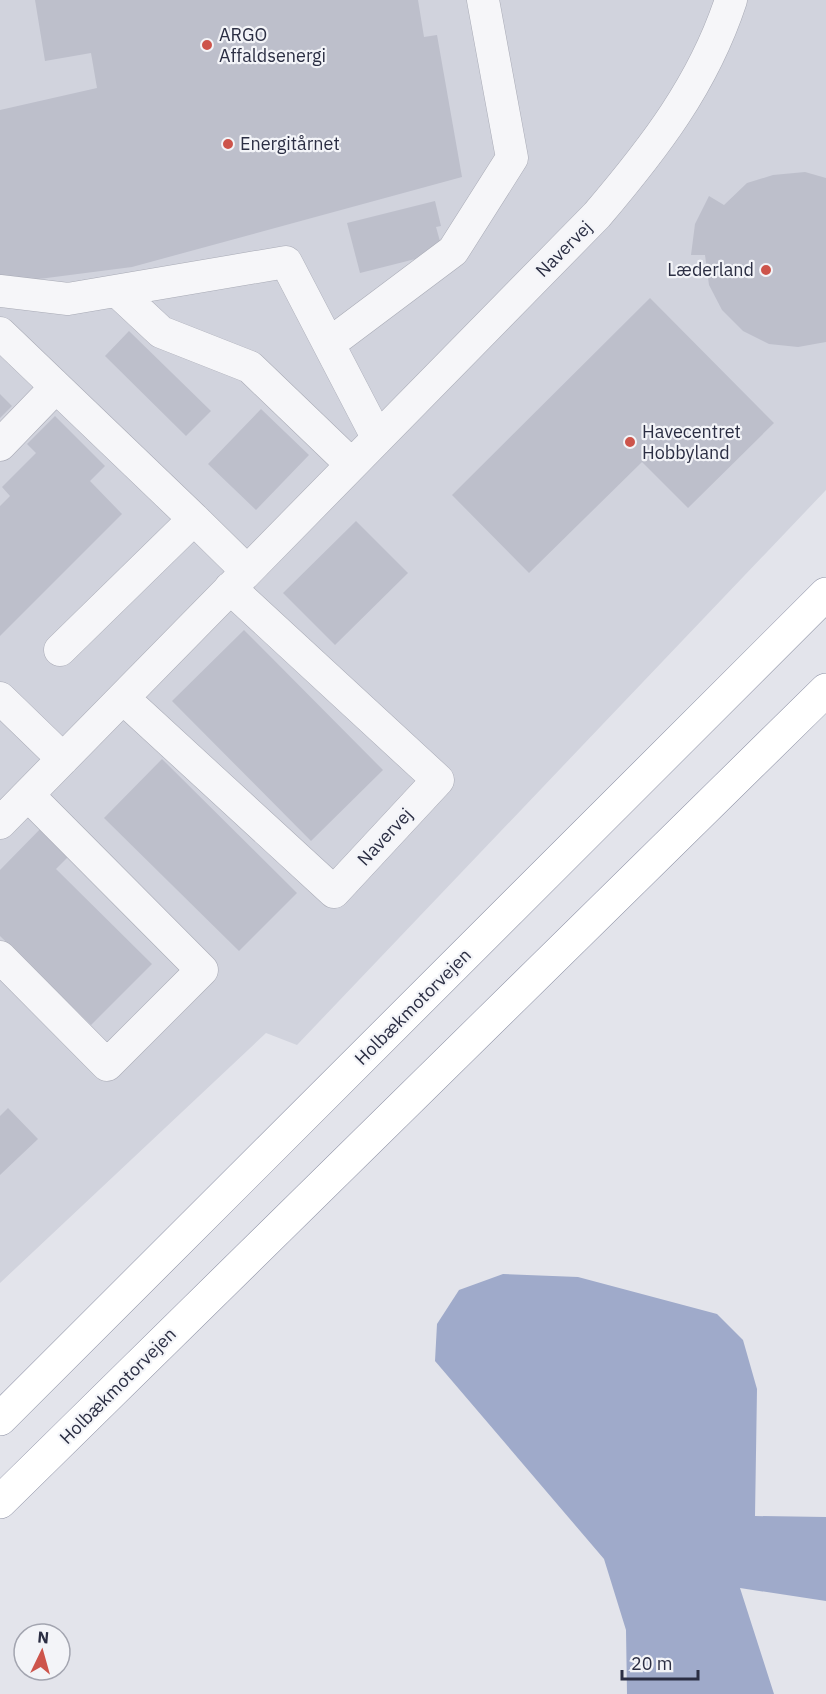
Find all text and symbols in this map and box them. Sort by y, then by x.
place label: ARGO Affaldsenergi [219,23,326,67]
marker: ARGO Affaldsenergi [200,38,214,52]
place label: Energitårnet [240,132,340,155]
marker: Energitårnet [221,137,235,151]
street label: Navervej [531,216,597,282]
place label: Læderland [667,258,754,281]
marker: Læderland [759,263,773,277]
place label: Havecentret Hobbyland [642,420,741,464]
marker: Havecentret Hobbyland [623,435,637,449]
street label: Navervej [352,803,417,870]
street label: Holbækmotorvejen [350,944,476,1070]
street label: Holbækmotorvejen [55,1323,181,1449]
north arrow [12,1622,72,1682]
text: N [37,1627,50,1648]
scale bar [622,1643,698,1681]
text: 20 m [631,1652,673,1675]

